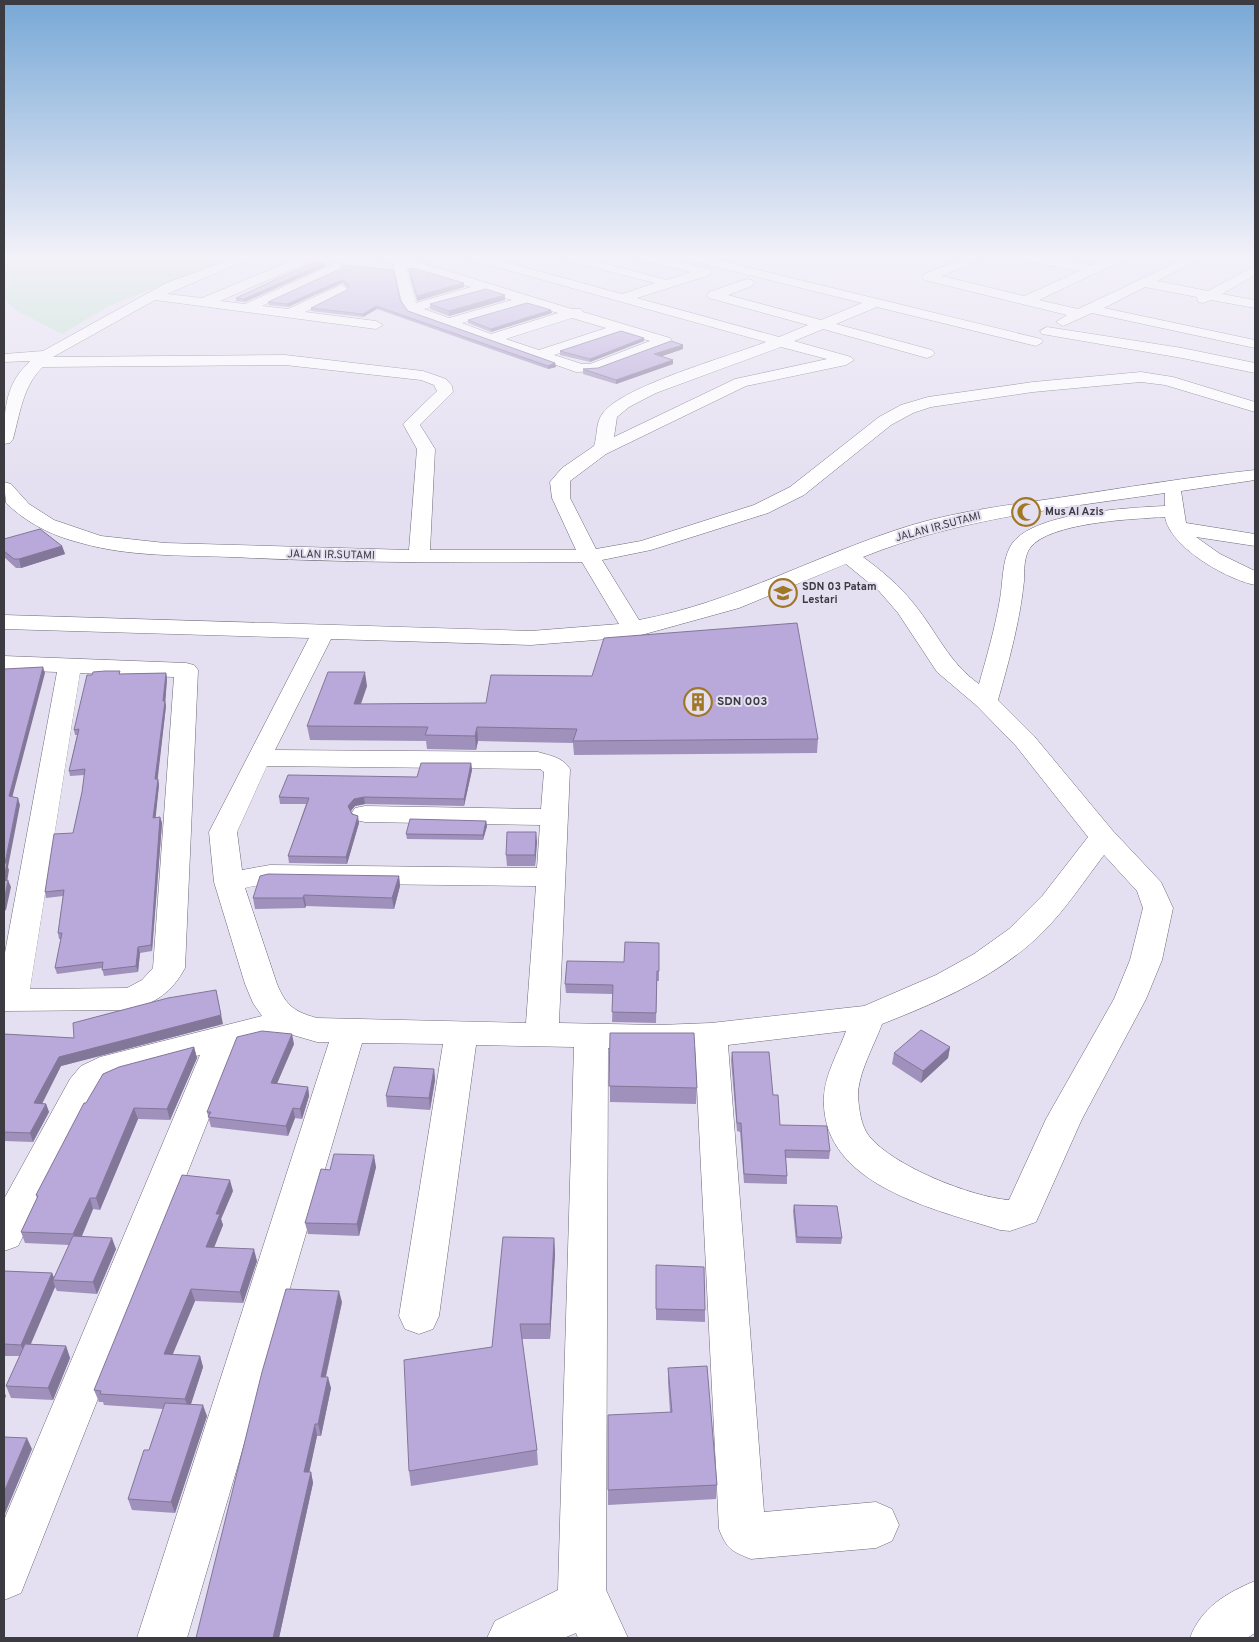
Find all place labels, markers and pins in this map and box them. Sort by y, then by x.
mosque icon: Mus Al Azis [1011,497,1041,527]
place label: Mus Al Azis [1045,505,1104,519]
school or university icon: SDN 03 Patam Lestari [768,578,798,608]
place label: SDN 03 Patam Lestari [802,580,877,607]
building icon: SDN 003 [683,687,713,717]
place label: SDN 003 [717,694,767,710]

